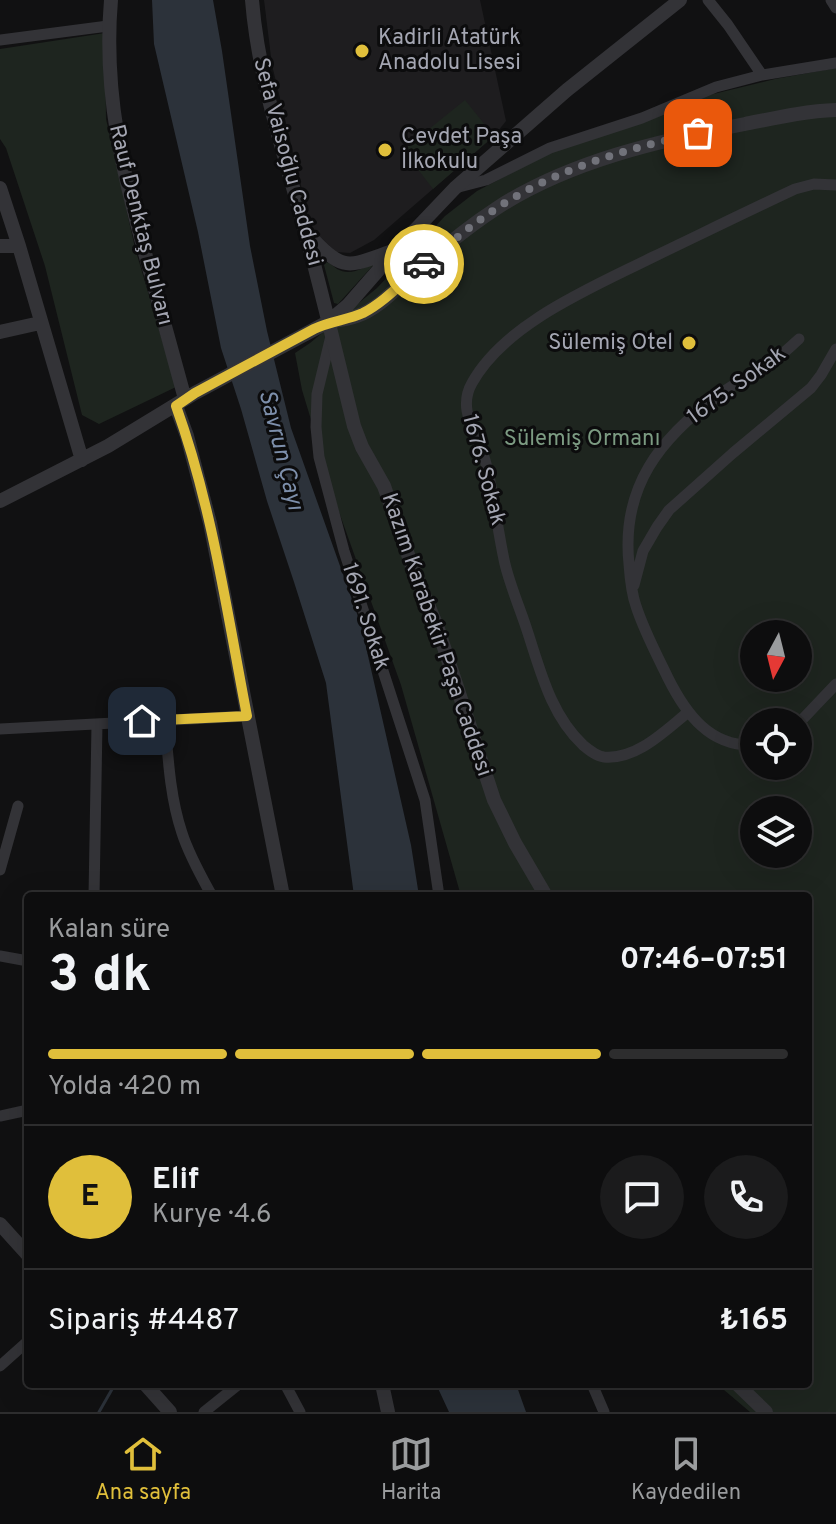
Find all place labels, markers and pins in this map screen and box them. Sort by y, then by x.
place label: Kadirli Atatürk Anadolu Lisesi [378,25,521,77]
marker: Kadirli Atatürk Anadolu Lisesi [353,42,371,60]
pin [664,99,732,167]
place label: Cevdet Paşa İlkokulu [401,124,522,176]
marker: Cevdet Paşa İlkokulu [376,141,394,159]
place label: Sülemiş Otel [548,330,673,357]
marker: Sülemiş Otel [680,334,698,352]
pin [108,687,176,755]

